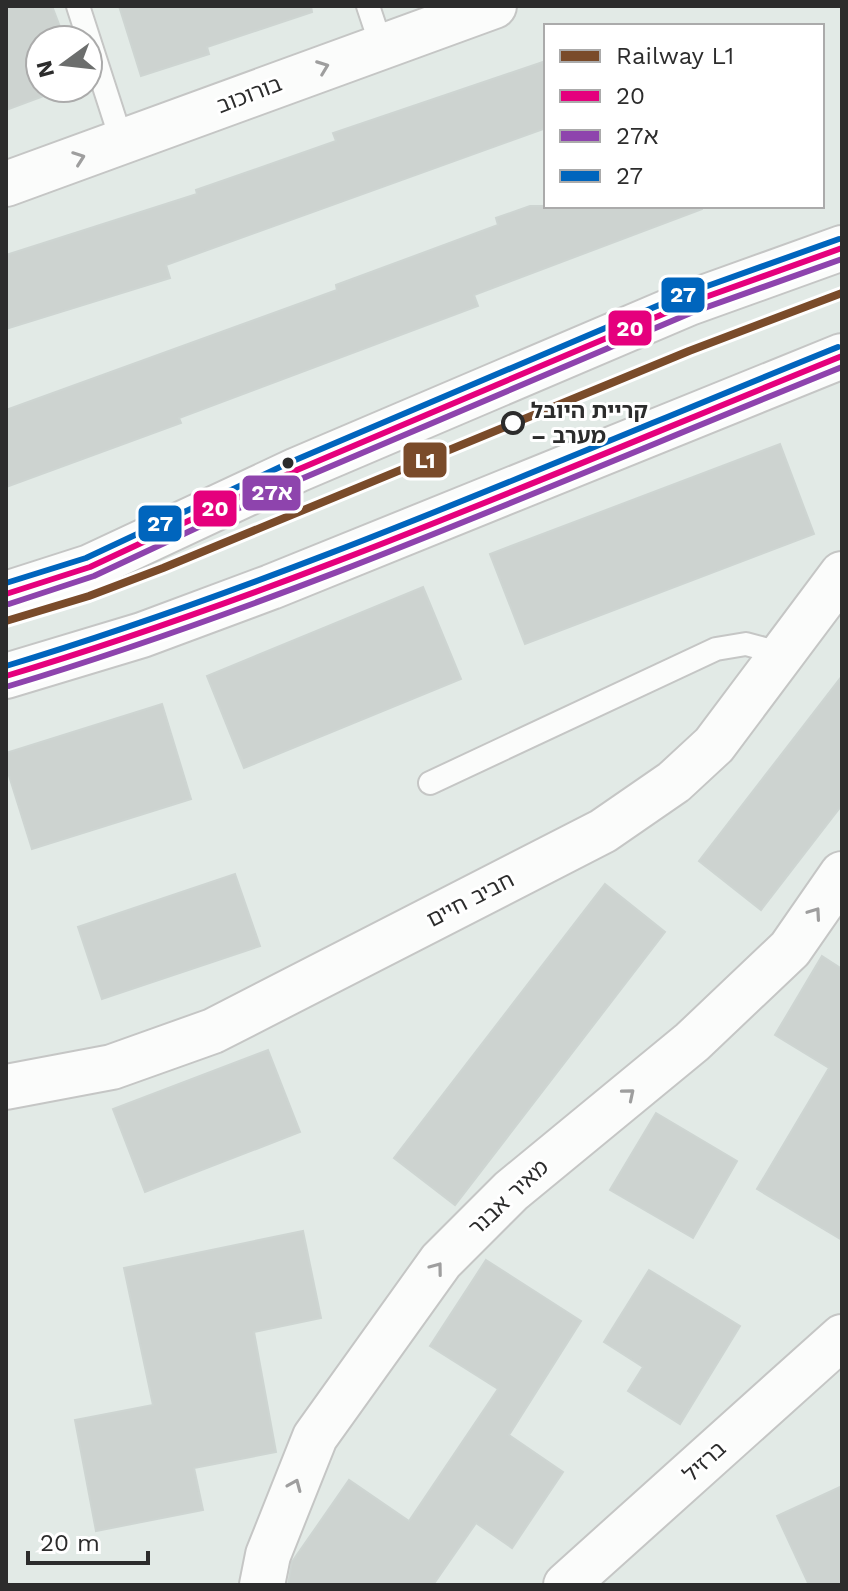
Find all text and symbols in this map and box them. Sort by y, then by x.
north arrow [24,24,104,104]
legend [544,24,824,208]
text: Railway L1 [616,42,734,70]
text: N [31,58,59,80]
one-way arrow [315,60,329,77]
street label: בורוכוב [213,71,285,118]
text: 20 [616,82,645,110]
text: 27א [616,122,659,150]
one-way arrow [72,151,86,168]
text: 27 [616,162,643,190]
line badge: 27 [660,276,706,314]
text: 27 [670,282,696,307]
line badge: 20 [607,309,653,347]
text: 20 [616,316,644,341]
place label: קריית היובל – מערב [531,398,648,448]
marker: קריית היובל – מערב [502,412,524,434]
line badge: L1 [402,441,448,479]
text: L1 [414,448,436,473]
unlabelled marker [280,455,296,471]
line badge: 27א [241,474,302,512]
text: 27א [251,480,293,505]
line badge: 20 [192,489,238,528]
text: 20 [201,496,229,521]
line badge: 27 [137,504,183,543]
text: 27 [147,511,173,536]
street label: חביב חיים [423,867,518,932]
one-way arrow [805,908,820,922]
one-way arrow [620,1089,634,1104]
street label: מאיר אבנר [463,1154,553,1240]
one-way arrow [427,1262,441,1277]
street label: ברזיל [678,1436,731,1487]
one-way arrow [286,1479,302,1493]
scale bar [28,1515,148,1565]
text: 20 m [40,1529,100,1557]

